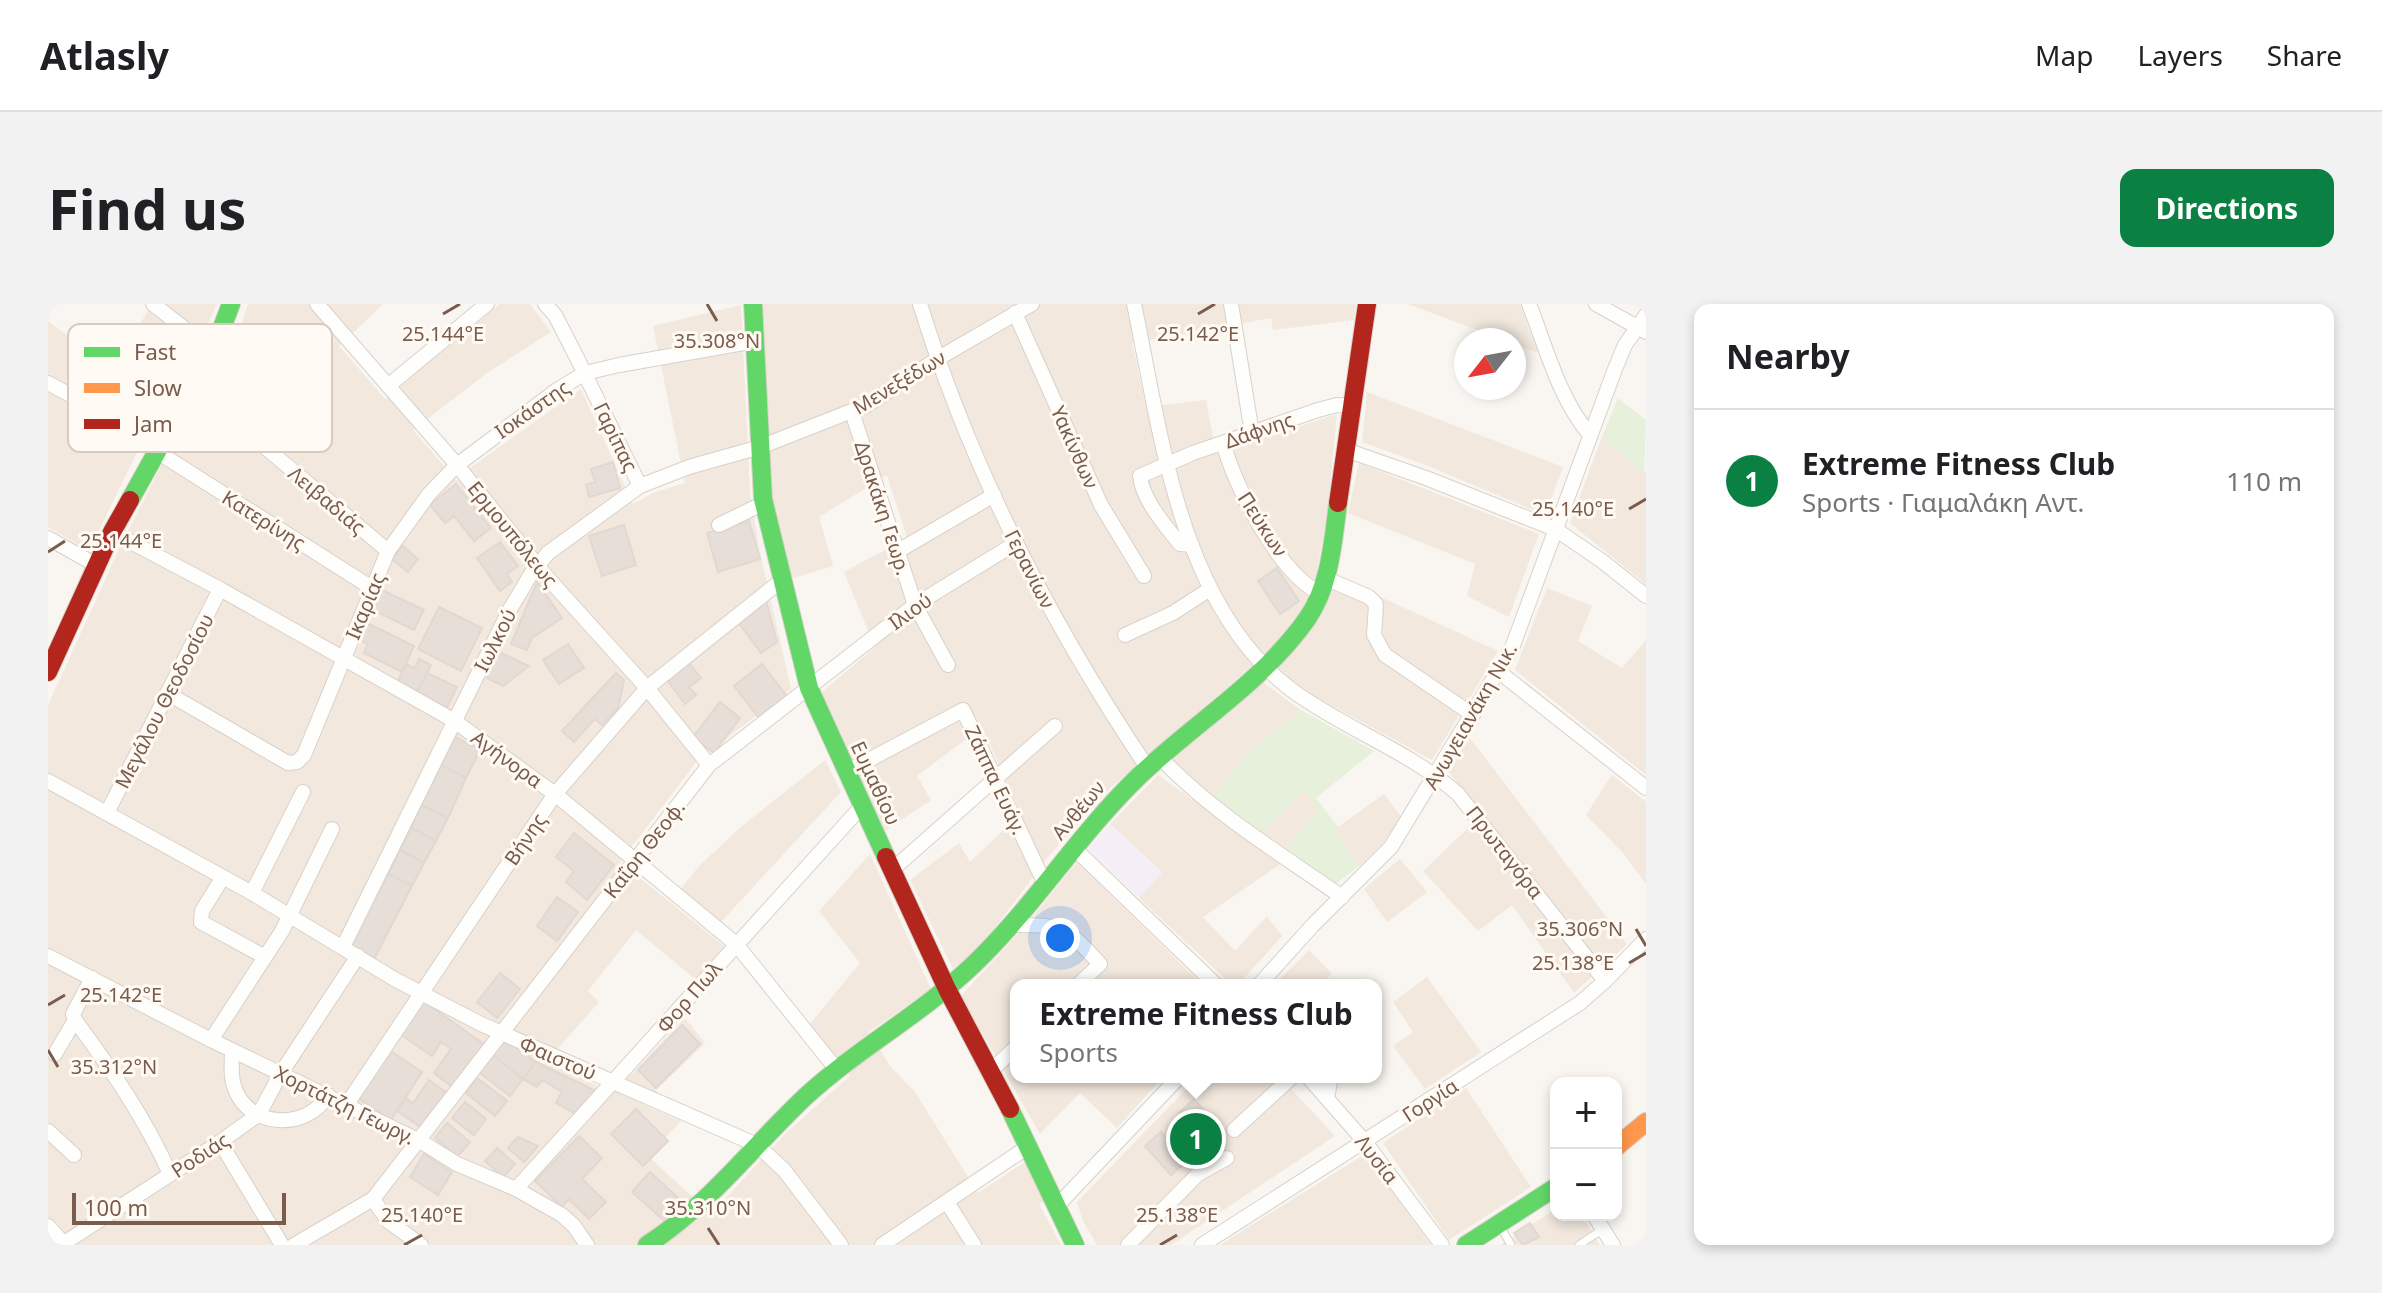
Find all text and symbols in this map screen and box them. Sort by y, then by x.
text: Atlasly [40,29,169,81]
text: Map [2035,36,2093,74]
text: Layers [2137,36,2223,74]
text: Share [2267,36,2342,74]
button: Directions [2120,169,2334,247]
text: Find us [48,170,246,246]
text: 25.144°E [402,320,484,347]
text: 25.142°E [1157,320,1239,347]
legend [68,324,332,452]
text: 35.308°N [674,327,760,354]
north arrow [1454,328,1526,400]
text: Nearby [1726,333,1850,379]
text: Fast [134,336,176,366]
street label: Μενεξέδων [848,344,950,420]
text: Slow [134,372,183,402]
street label: Ιοκάστης [489,373,575,445]
street label: Γαρίπας [588,398,644,476]
street label: Υακίνθων [1045,401,1105,493]
street label: Δάφνης [1221,406,1297,454]
text: Jam [132,408,173,438]
street label: Δρακάκη Γεωρ. [849,437,917,579]
text: Extreme Fitness Club [1802,443,2115,484]
street label: Λειβαδιάς [283,460,371,540]
text: 1 [1745,463,1759,499]
text: 110 m [2226,463,2302,499]
street label: Ερμουπόλεως [462,475,564,593]
street label: Κατερίνης [217,484,311,556]
text: Sports · Γιαμαλάκη Αντ. [1802,484,2084,520]
street label: Πεύκων [1232,486,1294,562]
text: 25.140°E [1532,495,1614,522]
street label: Γερανίων [999,525,1061,613]
text: 25.144°E [80,527,162,554]
street label: Ικαρίας [339,568,391,644]
street label: Ιλιού [883,586,937,636]
street label: Ιωλκού [468,604,522,676]
street label: Μεγάλου Θεοδοσίου [108,609,220,793]
street label: Ανωγειανάκη Νικ. [1417,638,1523,794]
street label: Ζάππα Ευάγ. [959,721,1033,839]
street label: Αγήνορα [466,724,548,794]
street label: Ευμαθίου [845,737,907,829]
street label: Ανθέων [1045,775,1111,845]
street label: Καΐρη Θεοφ. [597,794,691,904]
street label: Πρωταγόρα [1460,800,1550,904]
street label: Βήνης [498,807,552,870]
text: 35.306°N [1537,915,1623,942]
your location [1040,918,1080,958]
text: 25.138°E [1532,949,1614,976]
street label: Φορ Πωλ [650,955,728,1039]
popup [1010,979,1382,1083]
text: 25.142°E [80,981,162,1008]
text: Extreme Fitness Club [1039,993,1353,1034]
street label: Φαιστού [515,1030,601,1086]
text: Sports [1039,1034,1118,1070]
text: 35.312°N [71,1053,157,1080]
street label: Χορτάτζη Γεωργ. [270,1059,420,1151]
street label: Γοργία [1397,1072,1464,1128]
map controls [1550,1077,1622,1221]
button: + [1550,1077,1622,1149]
pin: 1 [1170,1109,1222,1169]
street label: Ροδιάς [166,1126,234,1184]
street label: Λυσία [1349,1129,1405,1189]
button: − [1550,1149,1622,1221]
scale bar [72,1189,286,1225]
text: 100 m [84,1192,148,1222]
text: 35.310°N [665,1194,751,1221]
text: 25.140°E [381,1201,463,1228]
text: 25.138°E [1136,1201,1218,1228]

